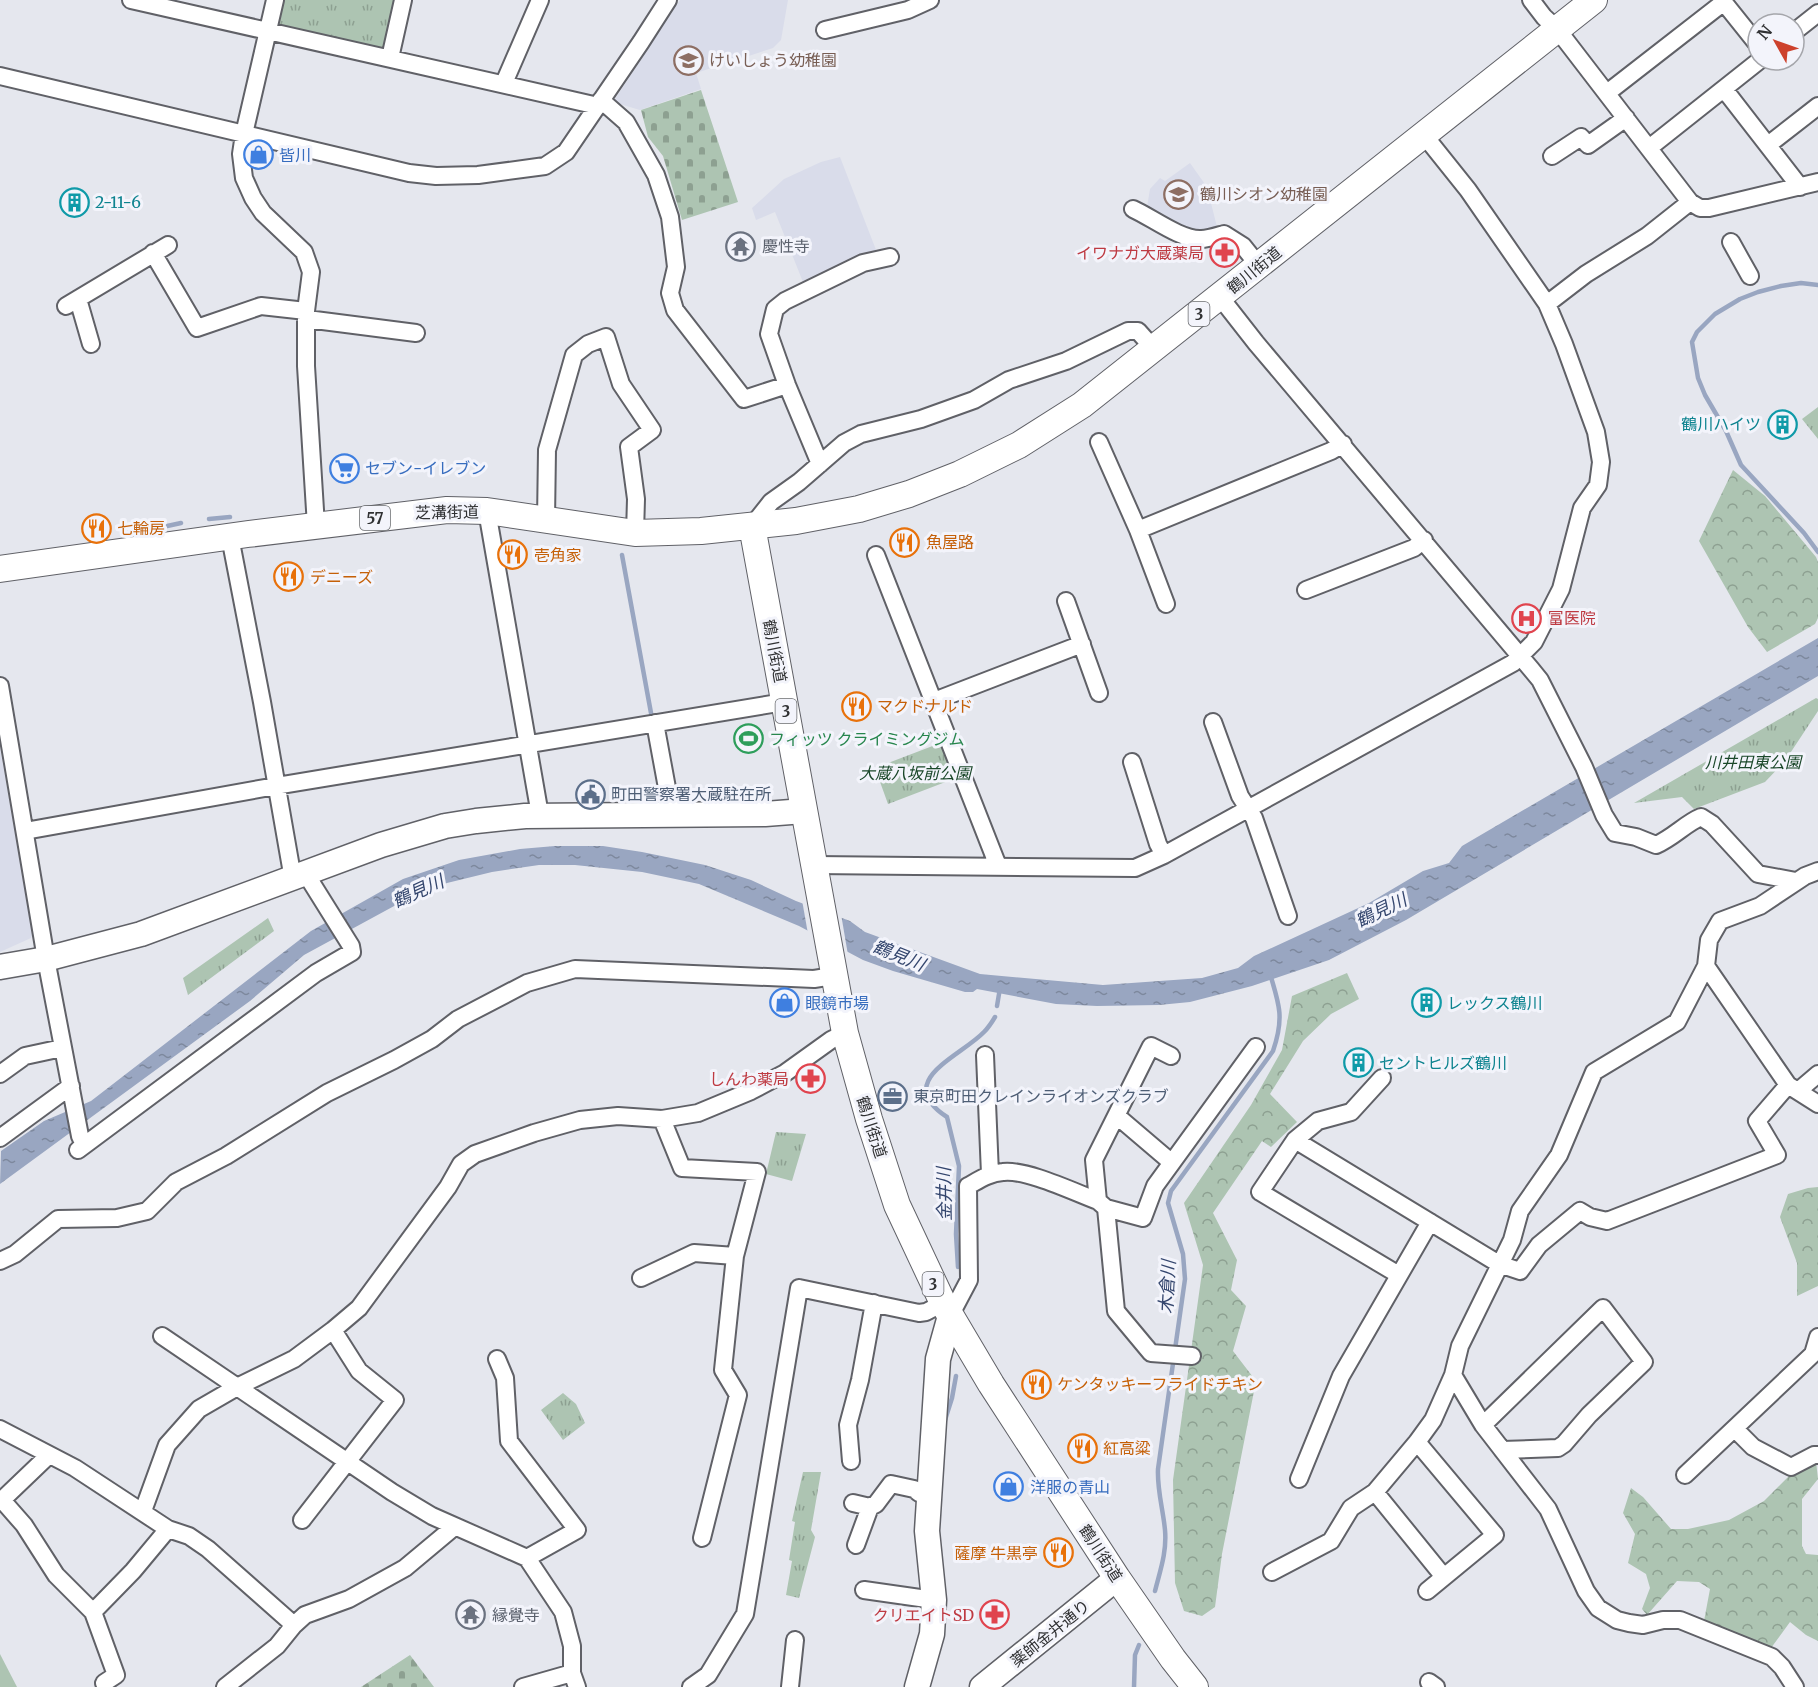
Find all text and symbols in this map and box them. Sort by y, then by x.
north arrow [1746,12,1806,72]
text: N [1753,21,1776,44]
school or university icon: けいしょう幼稚園 [672,44,704,76]
place label: けいしょう幼稚園 [709,50,837,70]
shop icon: 皆川 [242,139,274,171]
place label: 皆川 [279,145,311,165]
school or university icon: 鶴川シオン幼稚園 [1163,178,1195,210]
place label: 鶴川シオン幼稚園 [1200,184,1328,204]
building icon: 2-11-6 [58,186,90,218]
place label: 2-11-6 [95,192,141,212]
temple icon: 慶性寺 [725,230,757,262]
place label: 慶性寺 [762,236,810,256]
pharmacy icon: イワナガ大蔵薬局 [1209,237,1241,269]
street label: 鶴川街道 [1223,242,1285,298]
place label: イワナガ大蔵薬局 [1076,243,1204,263]
road number: 3 [1188,302,1210,326]
building icon: 鶴川ハイツ [1766,408,1798,440]
place label: 鶴川ハイツ [1681,414,1761,434]
supermarket icon: セブン-イレブン [328,452,360,484]
place label: セブン-イレブン [365,458,486,478]
street label: 芝溝街道 [415,501,479,523]
road number: 57 [360,506,390,530]
restaurant icon: 七輪房 [80,512,112,544]
place label: 七輪房 [117,518,165,538]
restaurant icon: 魚屋路 [889,526,921,558]
place label: 魚屋路 [926,532,974,552]
restaurant icon: 壱角家 [497,539,529,571]
place label: 壱角家 [534,545,582,565]
restaurant icon: デニーズ [273,561,305,593]
place label: デニーズ [310,567,373,587]
hospital icon: 富医院 [1511,602,1543,634]
place label: 富医院 [1548,608,1596,628]
street label: 鶴川街道 [759,618,791,684]
restaurant icon: マクドナルド [840,690,872,722]
place label: マクドナルド [877,696,973,716]
road number: 3 [776,699,796,723]
sports icon: フィッツ クライミングジム [732,723,764,755]
place label: フィッツ クライミングジム [769,729,964,749]
park label: 川井田東公園 [1705,752,1803,772]
park label: 大蔵八坂前公園 [859,763,973,783]
public building icon: 町田警察署大蔵駐在所 [574,778,606,810]
place label: 町田警察署大蔵駐在所 [611,784,771,804]
water label: 鶴見川 [389,869,449,912]
water label: 鶴見川 [1352,887,1412,932]
water label: 鶴見川 [870,934,930,977]
shop icon: 眼鏡市場 [768,987,800,1019]
building icon: レックス鶴川 [1410,987,1442,1019]
place label: 眼鏡市場 [805,993,869,1013]
place label: レックス鶴川 [1447,993,1543,1013]
building icon: セントヒルズ鶴川 [1342,1047,1374,1079]
place label: セントヒルズ鶴川 [1379,1053,1507,1073]
pharmacy icon: しんわ薬局 [794,1063,826,1095]
place label: しんわ薬局 [709,1069,789,1089]
office icon: 東京町田クレインライオンズクラブ [876,1080,908,1112]
place label: 東京町田クレインライオンズクラブ [913,1086,1169,1106]
street label: 鶴川街道 [853,1093,891,1161]
water label: 金井川 [932,1165,956,1221]
water label: 木倉川 [1154,1257,1180,1315]
road number: 3 [922,1272,944,1296]
restaurant icon: ケンタッキーフライドチキン [1020,1368,1052,1400]
place label: ケンタッキーフライドチキン [1057,1374,1263,1394]
restaurant icon: 紅高粱 [1066,1432,1098,1464]
place label: 紅高粱 [1103,1438,1151,1458]
shop icon: 洋服の青山 [993,1471,1025,1503]
place label: 洋服の青山 [1030,1477,1110,1497]
street label: 鶴川街道 [1075,1521,1127,1585]
restaurant icon: 薩摩 牛黒亭 [1043,1537,1075,1569]
place label: 薩摩 牛黒亭 [954,1543,1038,1563]
street label: 薬師金井通り [1006,1595,1094,1671]
temple icon: 縁覺寺 [455,1599,487,1631]
pharmacy icon: クリエイトSD [979,1599,1011,1631]
place label: 縁覺寺 [492,1605,540,1625]
place label: クリエイトSD [873,1605,974,1625]

